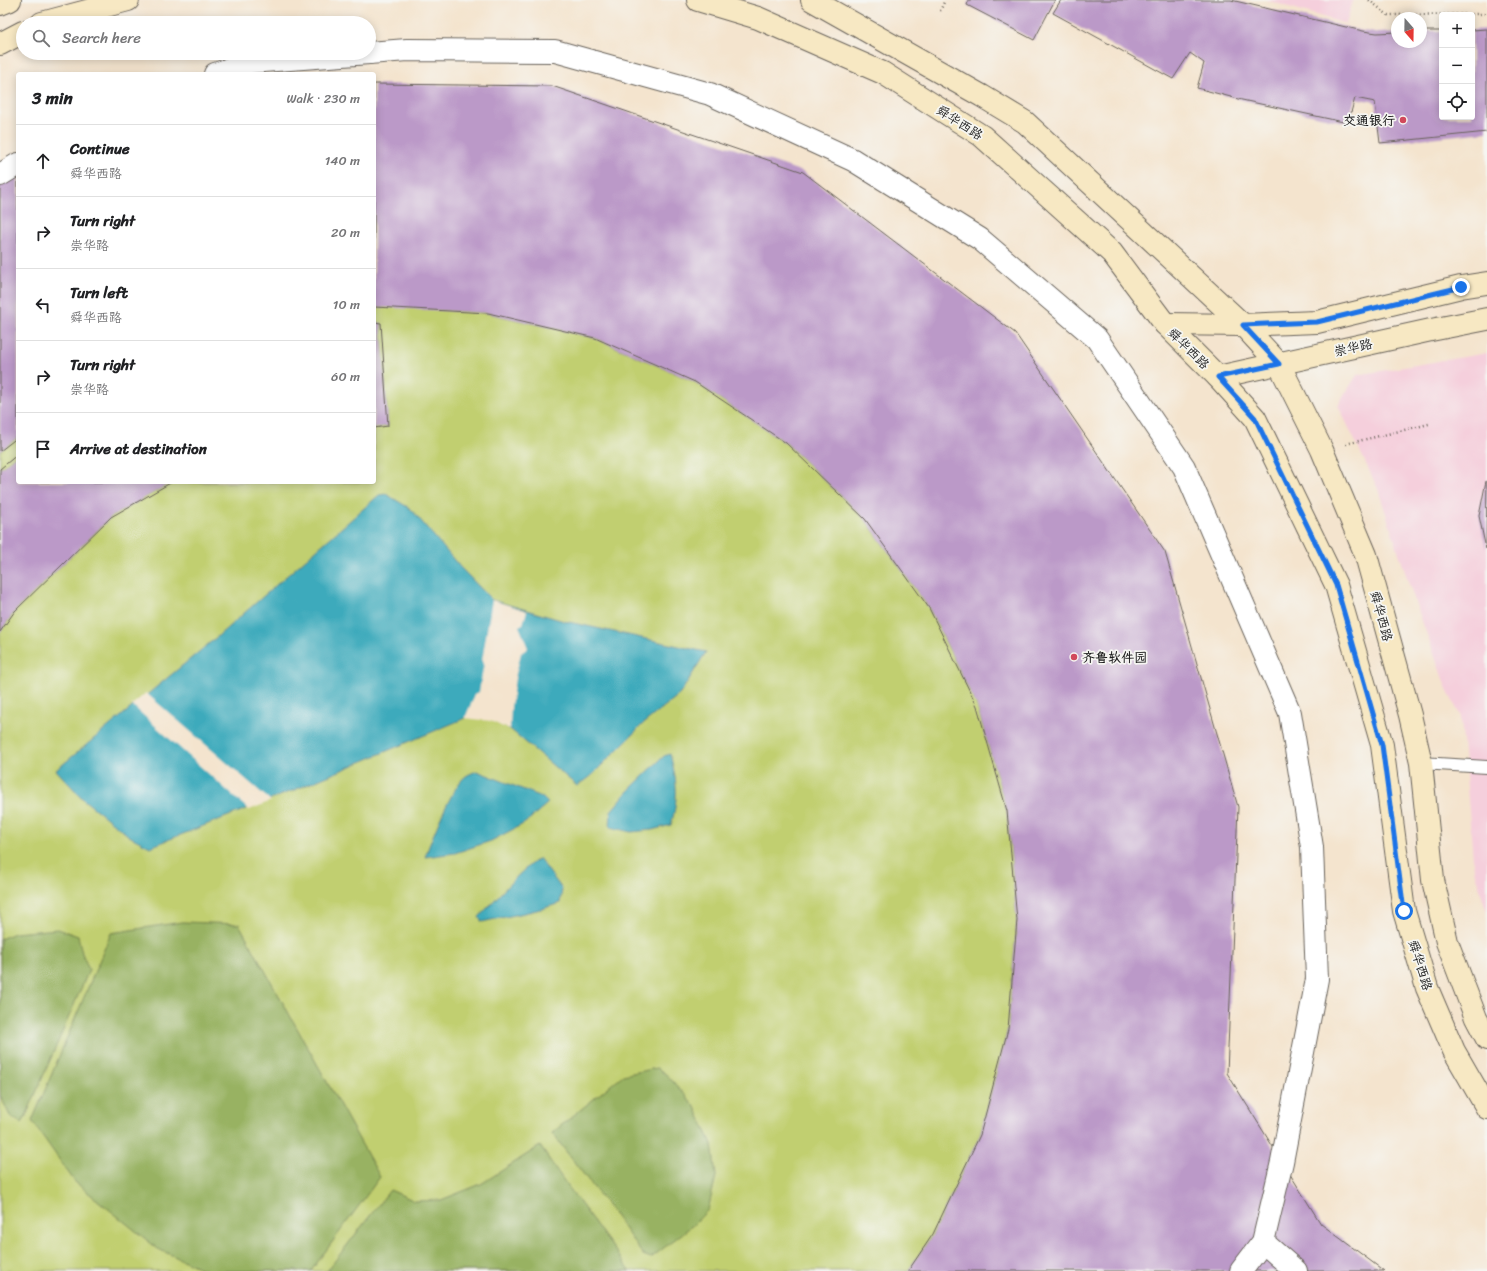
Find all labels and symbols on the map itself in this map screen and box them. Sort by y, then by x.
north arrow [1391,12,1427,48]
street label: 舜华西路 [932,99,988,146]
place label: 交通银行 [1343,109,1395,132]
marker: 交通银行 [1398,115,1408,125]
route end [1452,278,1470,296]
street label: 舜华西路 [1162,322,1215,375]
street label: 崇华路 [1332,332,1375,363]
street label: 舜华西路 [1364,588,1399,644]
place label: 齐鲁软件园 [1082,646,1147,669]
marker: 齐鲁软件园 [1069,652,1079,662]
route start [1395,902,1413,920]
street label: 舜华西路 [1402,937,1439,993]

